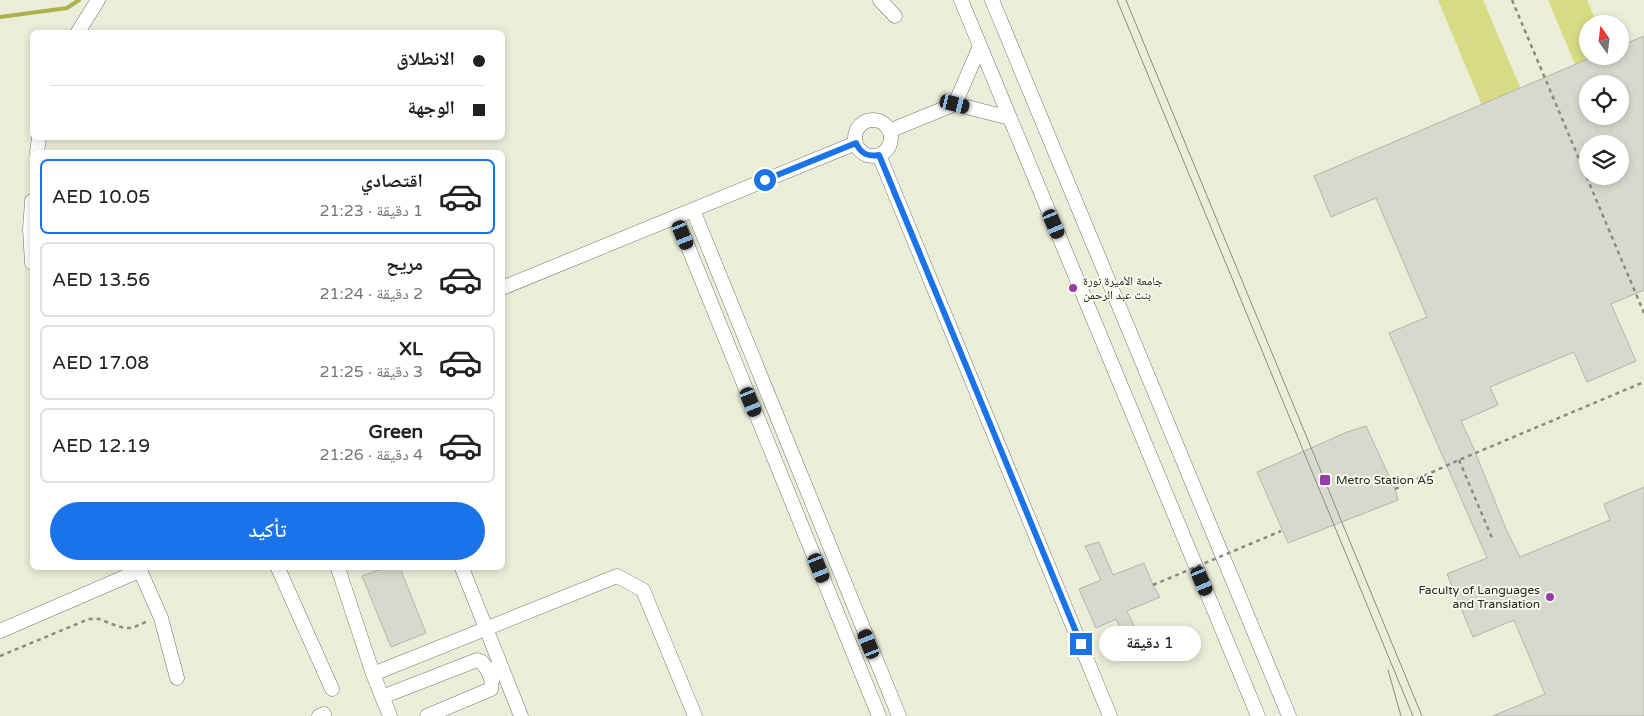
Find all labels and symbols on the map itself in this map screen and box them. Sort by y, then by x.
north arrow [1579,15,1629,65]
car [938,93,971,115]
route start [754,169,776,191]
car [1041,207,1066,241]
car [670,218,695,252]
place label: جامعة الأميرة نورة بنت عبد الرحمن [1083,274,1163,302]
marker: جامعة الأميرة نورة بنت عبد الرحمن [1067,282,1079,294]
car [738,385,763,419]
marker: Metro Station A5 [1318,473,1332,487]
place label: Metro Station A5 [1336,473,1434,487]
car [806,551,831,585]
car [1189,564,1214,598]
place label: Faculty of Languages and Translation [1418,583,1540,611]
marker: Faculty of Languages and Translation [1544,591,1556,603]
callout: 1 دقيقة [1098,626,1201,662]
car [856,627,881,661]
route end [1070,633,1092,655]

